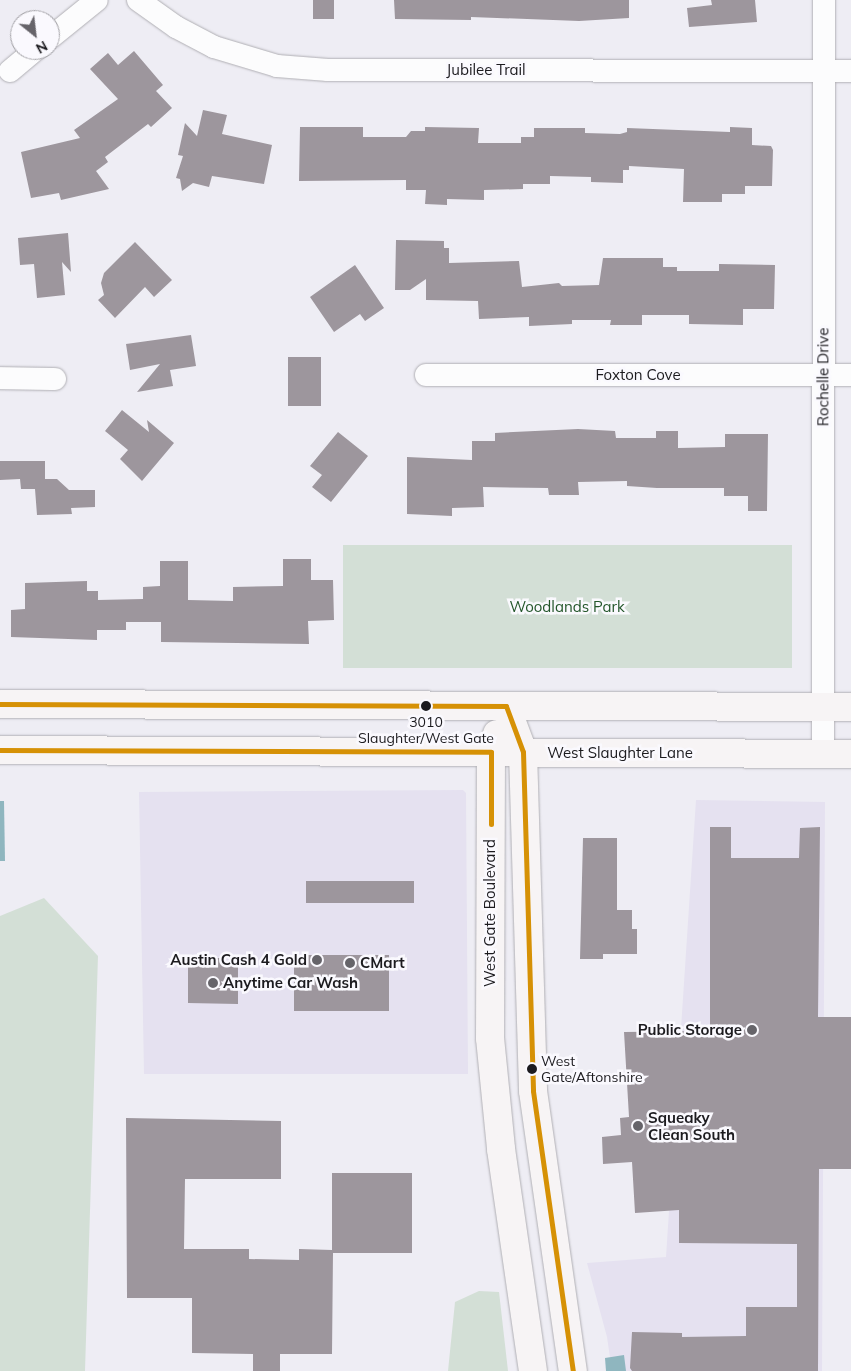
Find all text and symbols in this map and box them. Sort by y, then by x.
north arrow [10,10,60,60]
text: N [33,37,51,58]
street label: Jubilee Trail [446,61,526,79]
street label: Rochelle Drive [814,328,832,426]
street label: Foxton Cove [595,366,681,384]
park label: Woodlands Park [509,598,625,616]
marker: 3010 Slaughter/West Gate [421,701,431,711]
place label: 3010 Slaughter/West Gate [358,714,494,746]
street label: West Slaughter Lane [547,744,693,762]
street label: West Gate Boulevard [481,839,499,987]
place label: Austin Cash 4 Gold [170,951,307,969]
marker: Austin Cash 4 Gold [311,954,323,966]
place label: CMart [360,954,405,972]
marker: CMart [344,957,356,969]
place label: Anytime Car Wash [223,974,358,992]
marker: Anytime Car Wash [207,977,219,989]
place label: Public Storage [638,1021,742,1039]
marker: Public Storage [746,1024,758,1036]
place label: West Gate/Aftonshire [541,1053,643,1086]
marker: West Gate/Aftonshire [527,1064,537,1074]
place label: Squeaky Clean South [648,1108,735,1143]
marker: Squeaky Clean South [632,1120,644,1132]

